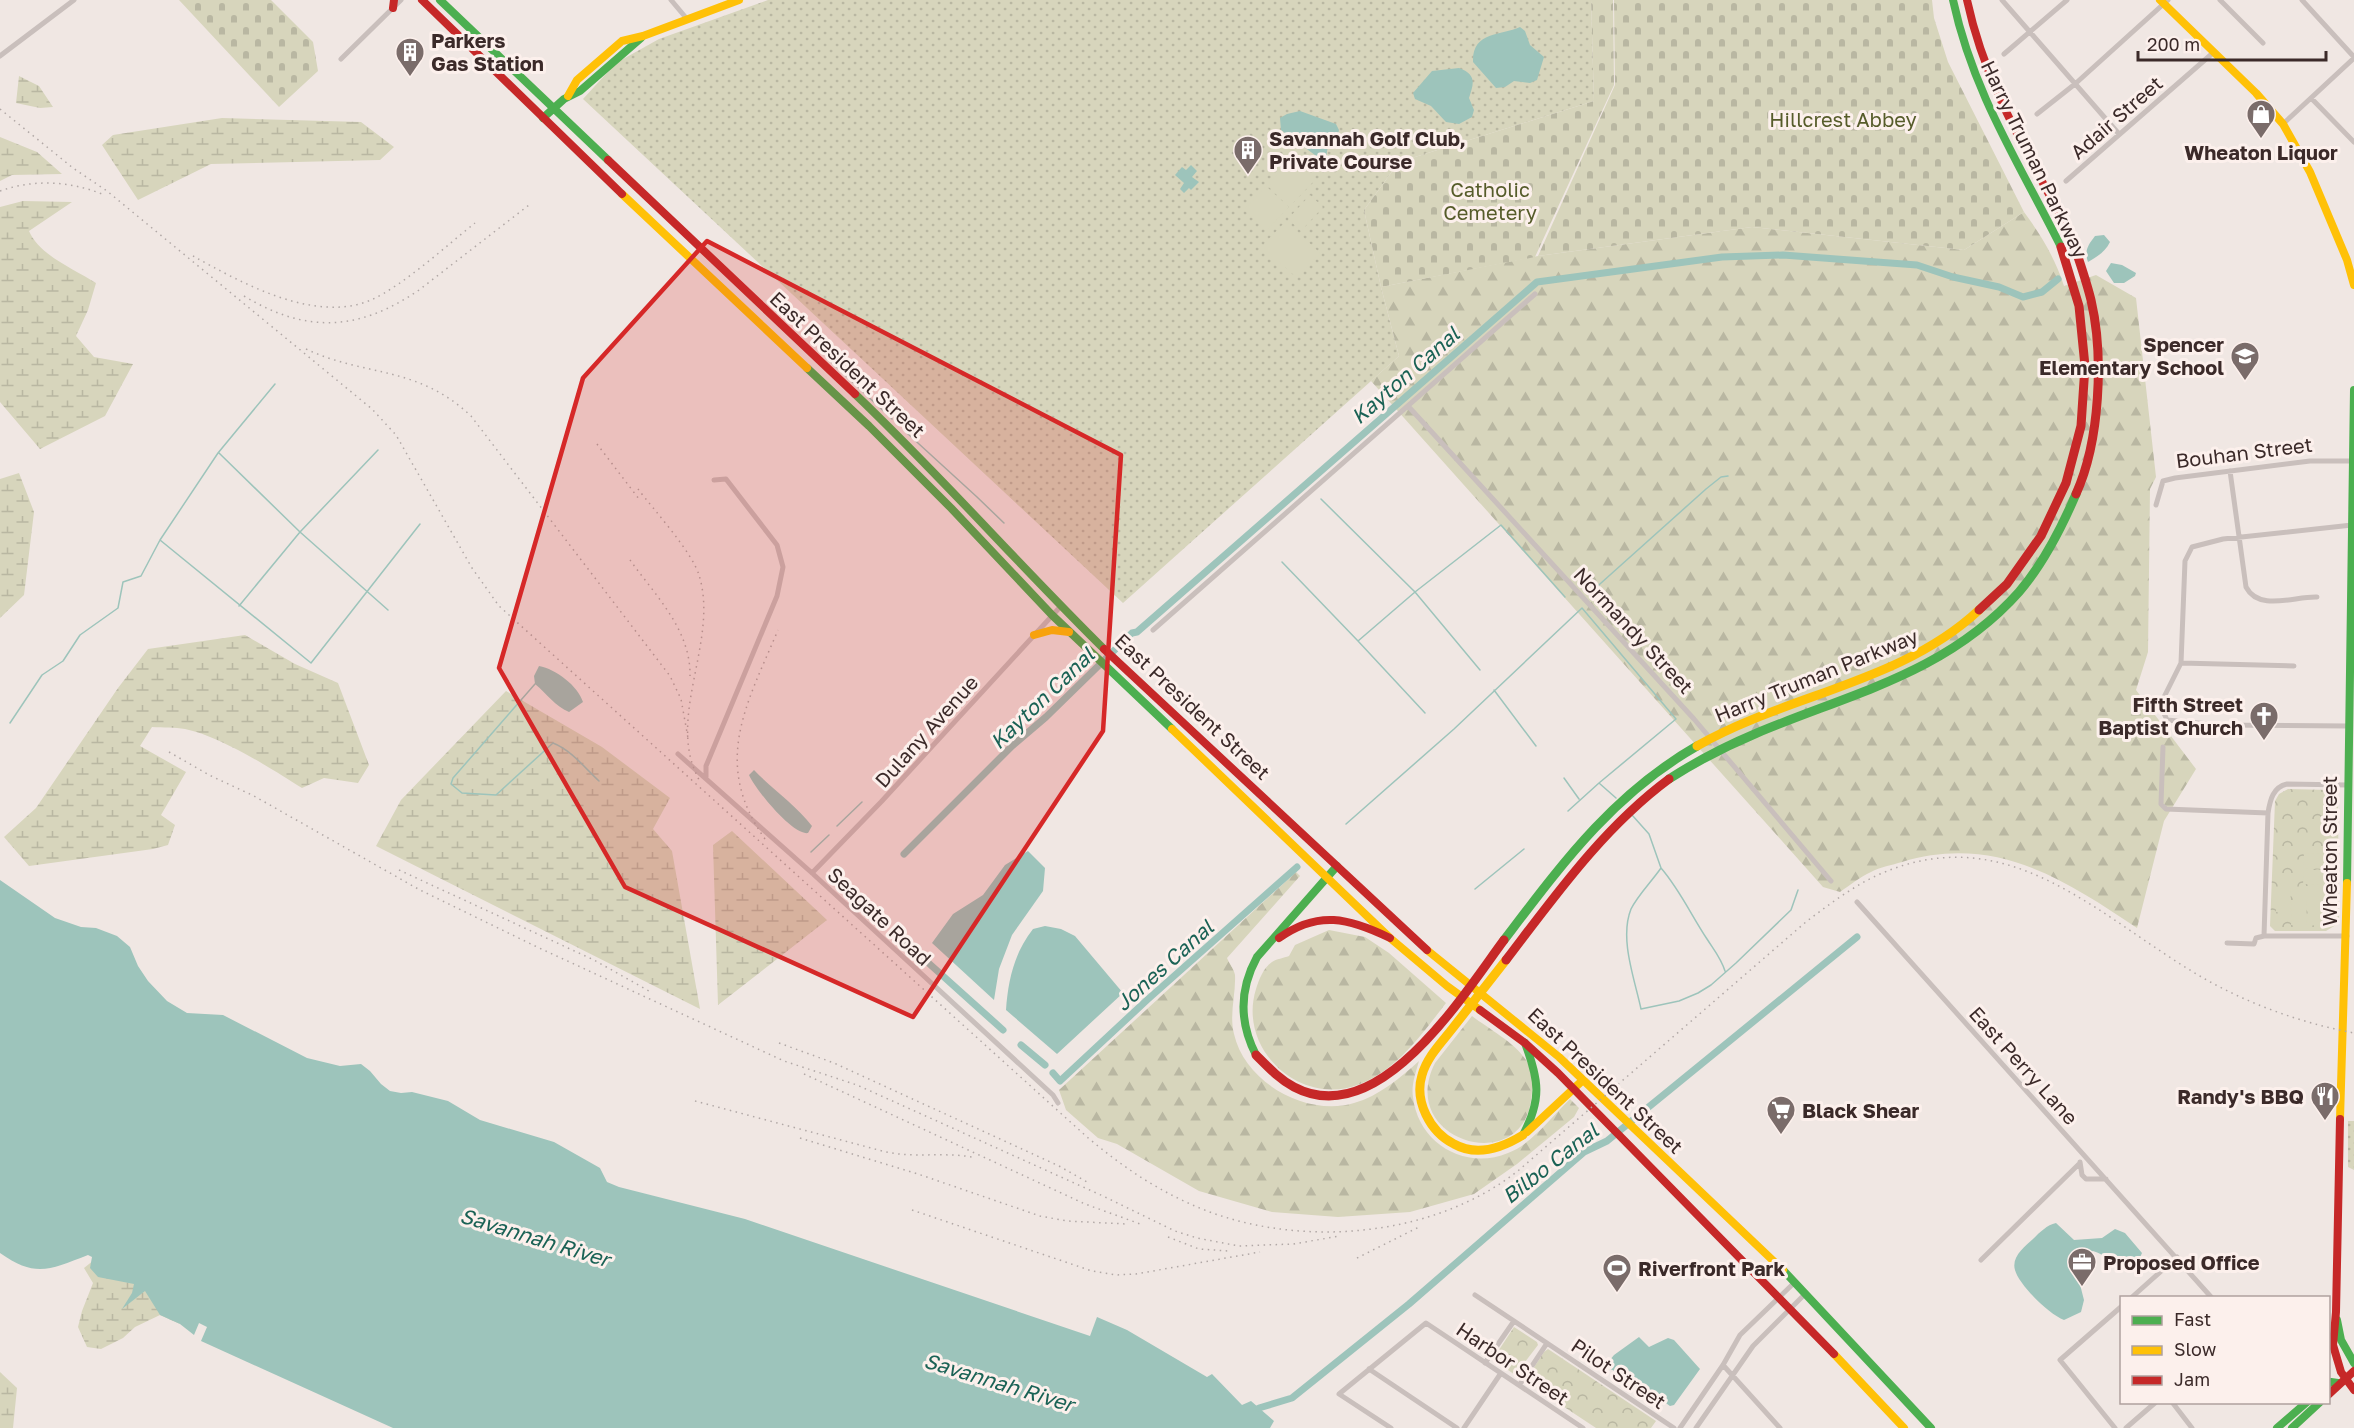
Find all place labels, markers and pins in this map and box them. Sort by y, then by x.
place label: Parkers Gas Station [431,28,544,75]
building icon: Parkers Gas Station [394,36,426,78]
shop icon: Wheaton Liquor [2245,98,2277,140]
place label: Savannah Golf Club, Private Course [1269,126,1466,173]
building icon: Savannah Golf Club, Private Course [1232,134,1264,176]
place label: Wheaton Liquor [2184,140,2338,164]
place label: Spencer Elementary School [2039,332,2224,379]
school or university icon: Spencer Elementary School [2229,340,2261,382]
place label: Fifth Street Baptist Church [2098,692,2243,739]
church icon: Fifth Street Baptist Church [2248,700,2280,742]
restaurant icon: Randy's BBQ [2309,1080,2341,1122]
place label: Randy's BBQ [2177,1084,2304,1108]
supermarket icon: Black Shear [1765,1094,1797,1136]
place label: Black Shear [1802,1098,1919,1122]
office icon: Proposed Office [2066,1246,2098,1288]
place label: Proposed Office [2103,1250,2260,1274]
sports icon: Riverfront Park [1601,1252,1633,1294]
place label: Riverfront Park [1638,1256,1785,1280]

